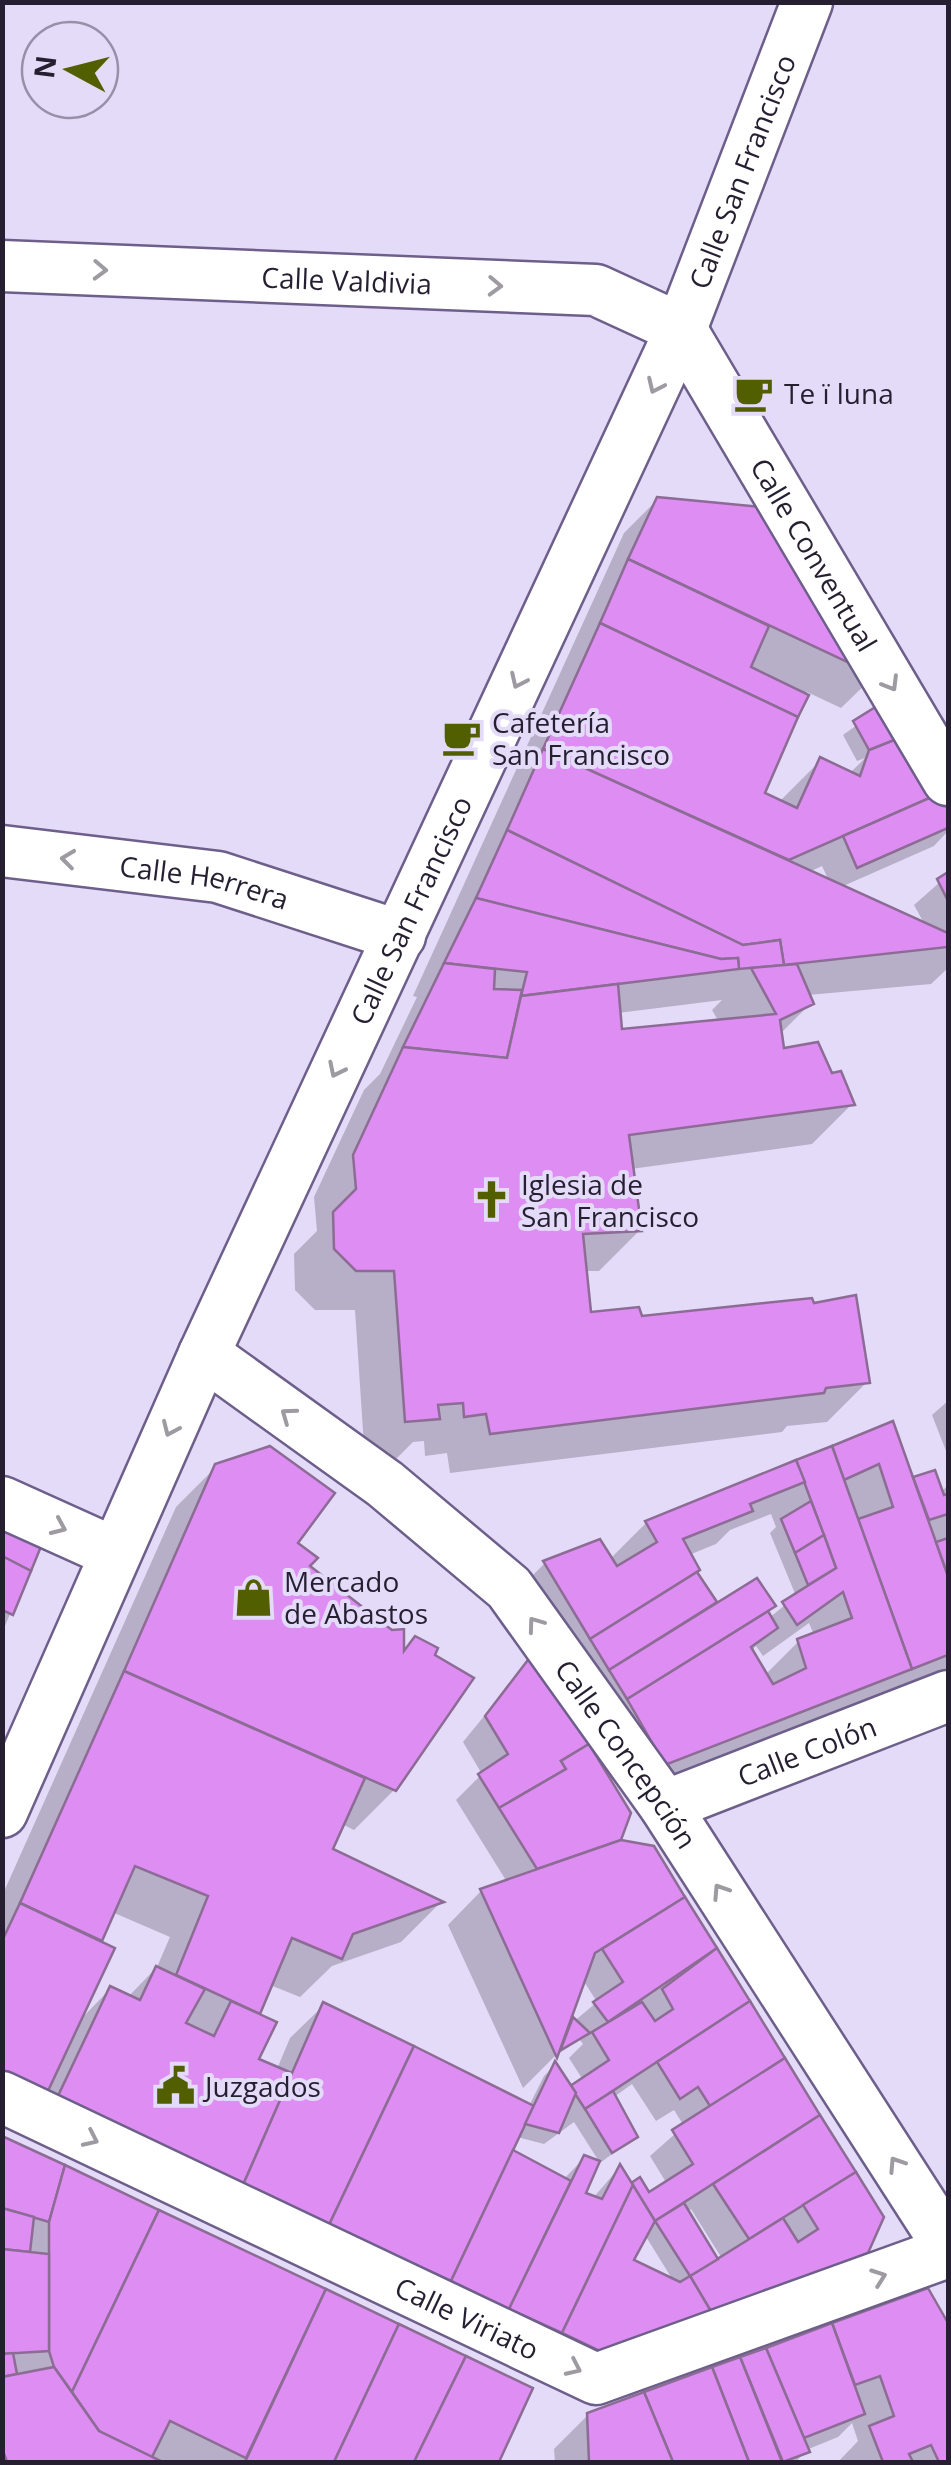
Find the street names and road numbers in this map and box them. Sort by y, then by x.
street label: Calle San Francisco [679,49,804,294]
street label: Calle Valdivia [261,258,433,302]
street label: Calle Conventual [742,451,887,658]
street label: Calle San Francisco [341,790,480,1031]
street label: Calle Herrera [118,846,294,918]
street label: Calle Concepción [547,1652,706,1856]
street label: Calle Colón [732,1707,882,1795]
street label: Calle Viriato [389,2267,545,2368]

